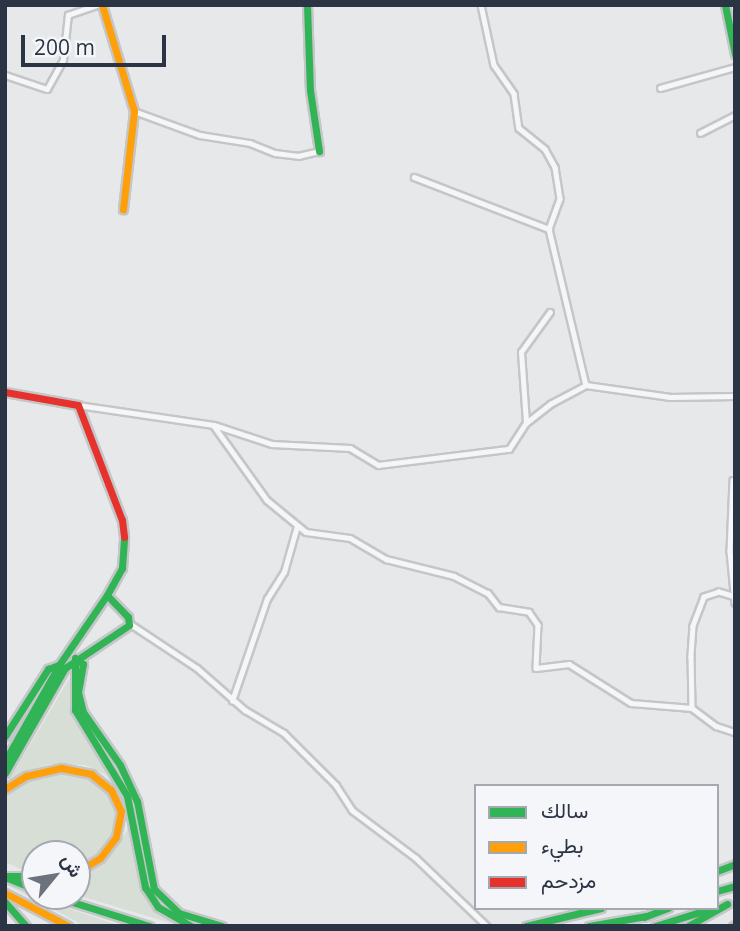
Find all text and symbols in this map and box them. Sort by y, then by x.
scale bar [24,21,170,65]
text: 200 m [34,33,95,61]
legend [474,784,719,910]
text: سالك [541,796,588,824]
text: بطيء [541,831,584,859]
north arrow [21,840,91,910]
text: ش [55,849,89,882]
text: مزدحم [541,866,596,894]

